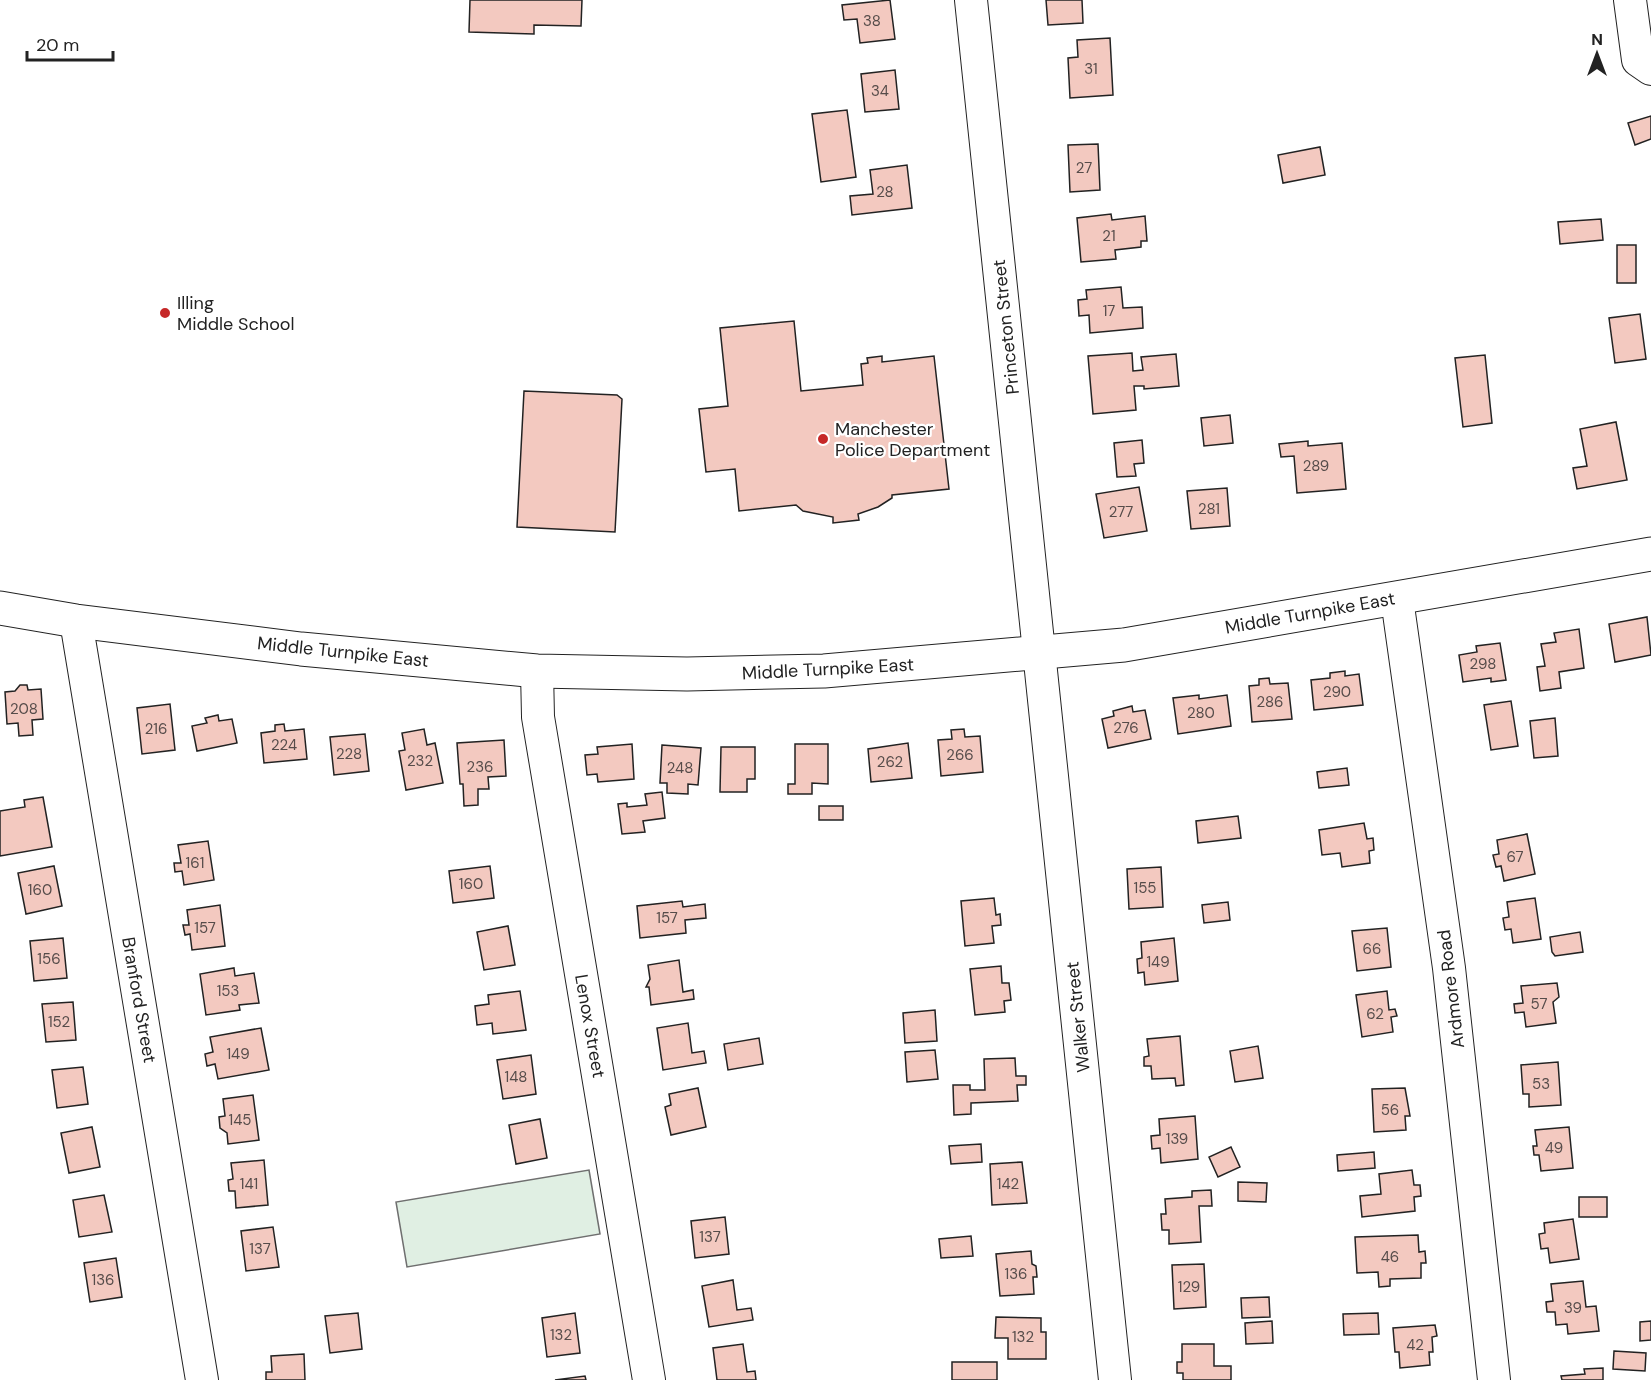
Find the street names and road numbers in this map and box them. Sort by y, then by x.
street label: Princeton Street [987,258,1025,396]
street label: Middle Turnpike East [1223,586,1397,640]
street label: Middle Turnpike East [256,631,430,673]
street label: Middle Turnpike East [741,653,915,685]
street label: Ardmore Road [1432,928,1470,1050]
street label: Branford Street [116,935,162,1065]
street label: Walker Street [1060,960,1096,1074]
street label: Lenox Street [569,972,611,1080]

